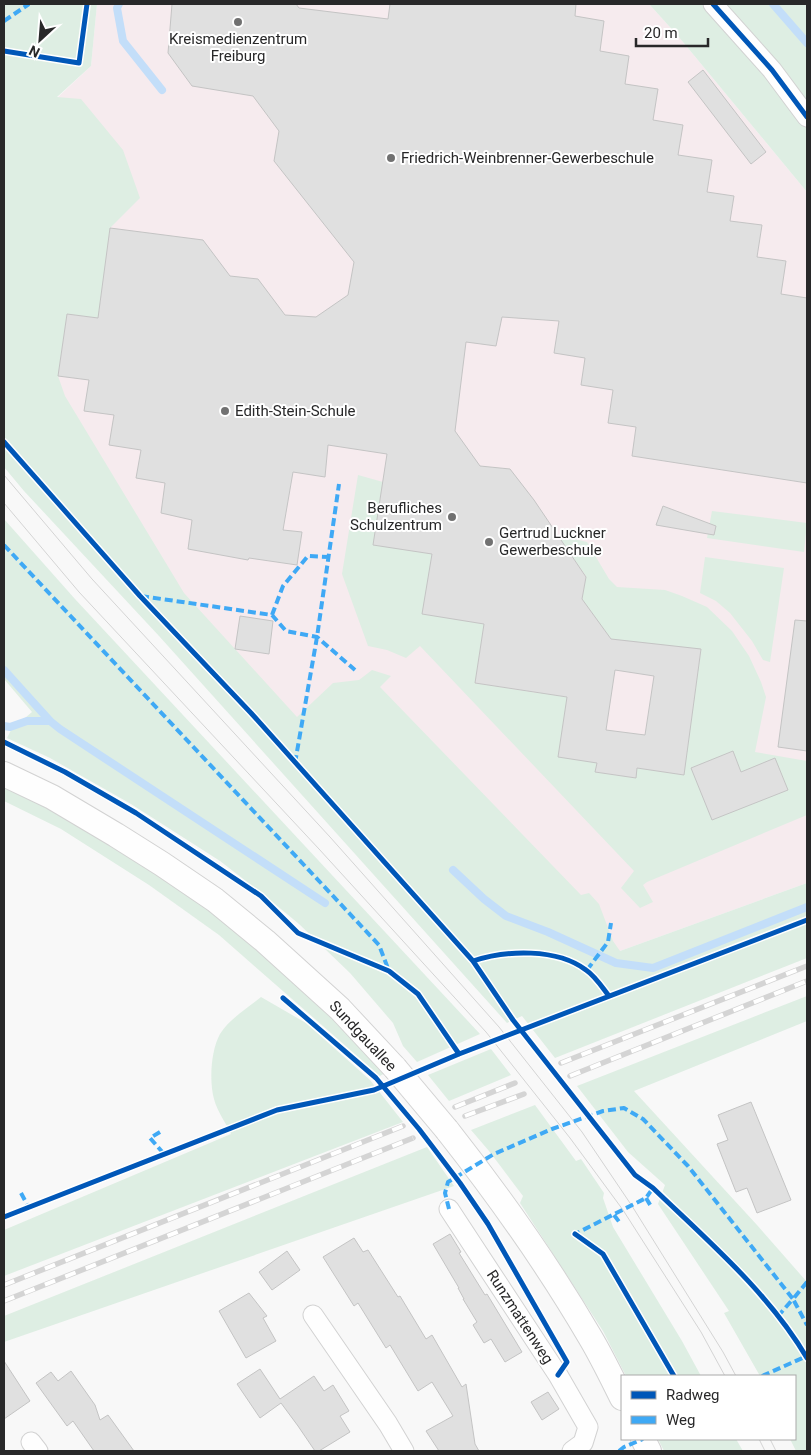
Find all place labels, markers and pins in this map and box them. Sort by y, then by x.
marker: Kreismedienzentrum Freiburg [232,16,244,28]
place label: Kreismedienzentrum Freiburg [169,30,307,65]
place label: Friedrich-Weinbrenner-Gewerbeschule [401,149,654,167]
marker: Friedrich-Weinbrenner-Gewerbeschule [385,152,397,164]
place label: Edith-Stein-Schule [235,402,356,420]
marker: Edith-Stein-Schule [219,405,231,417]
place label: Berufliches Schulzentrum [350,499,442,534]
marker: Berufliches Schulzentrum [446,511,458,523]
place label: Gertrud Luckner Gewerbeschule [499,524,606,559]
marker: Gertrud Luckner Gewerbeschule [483,536,495,548]

